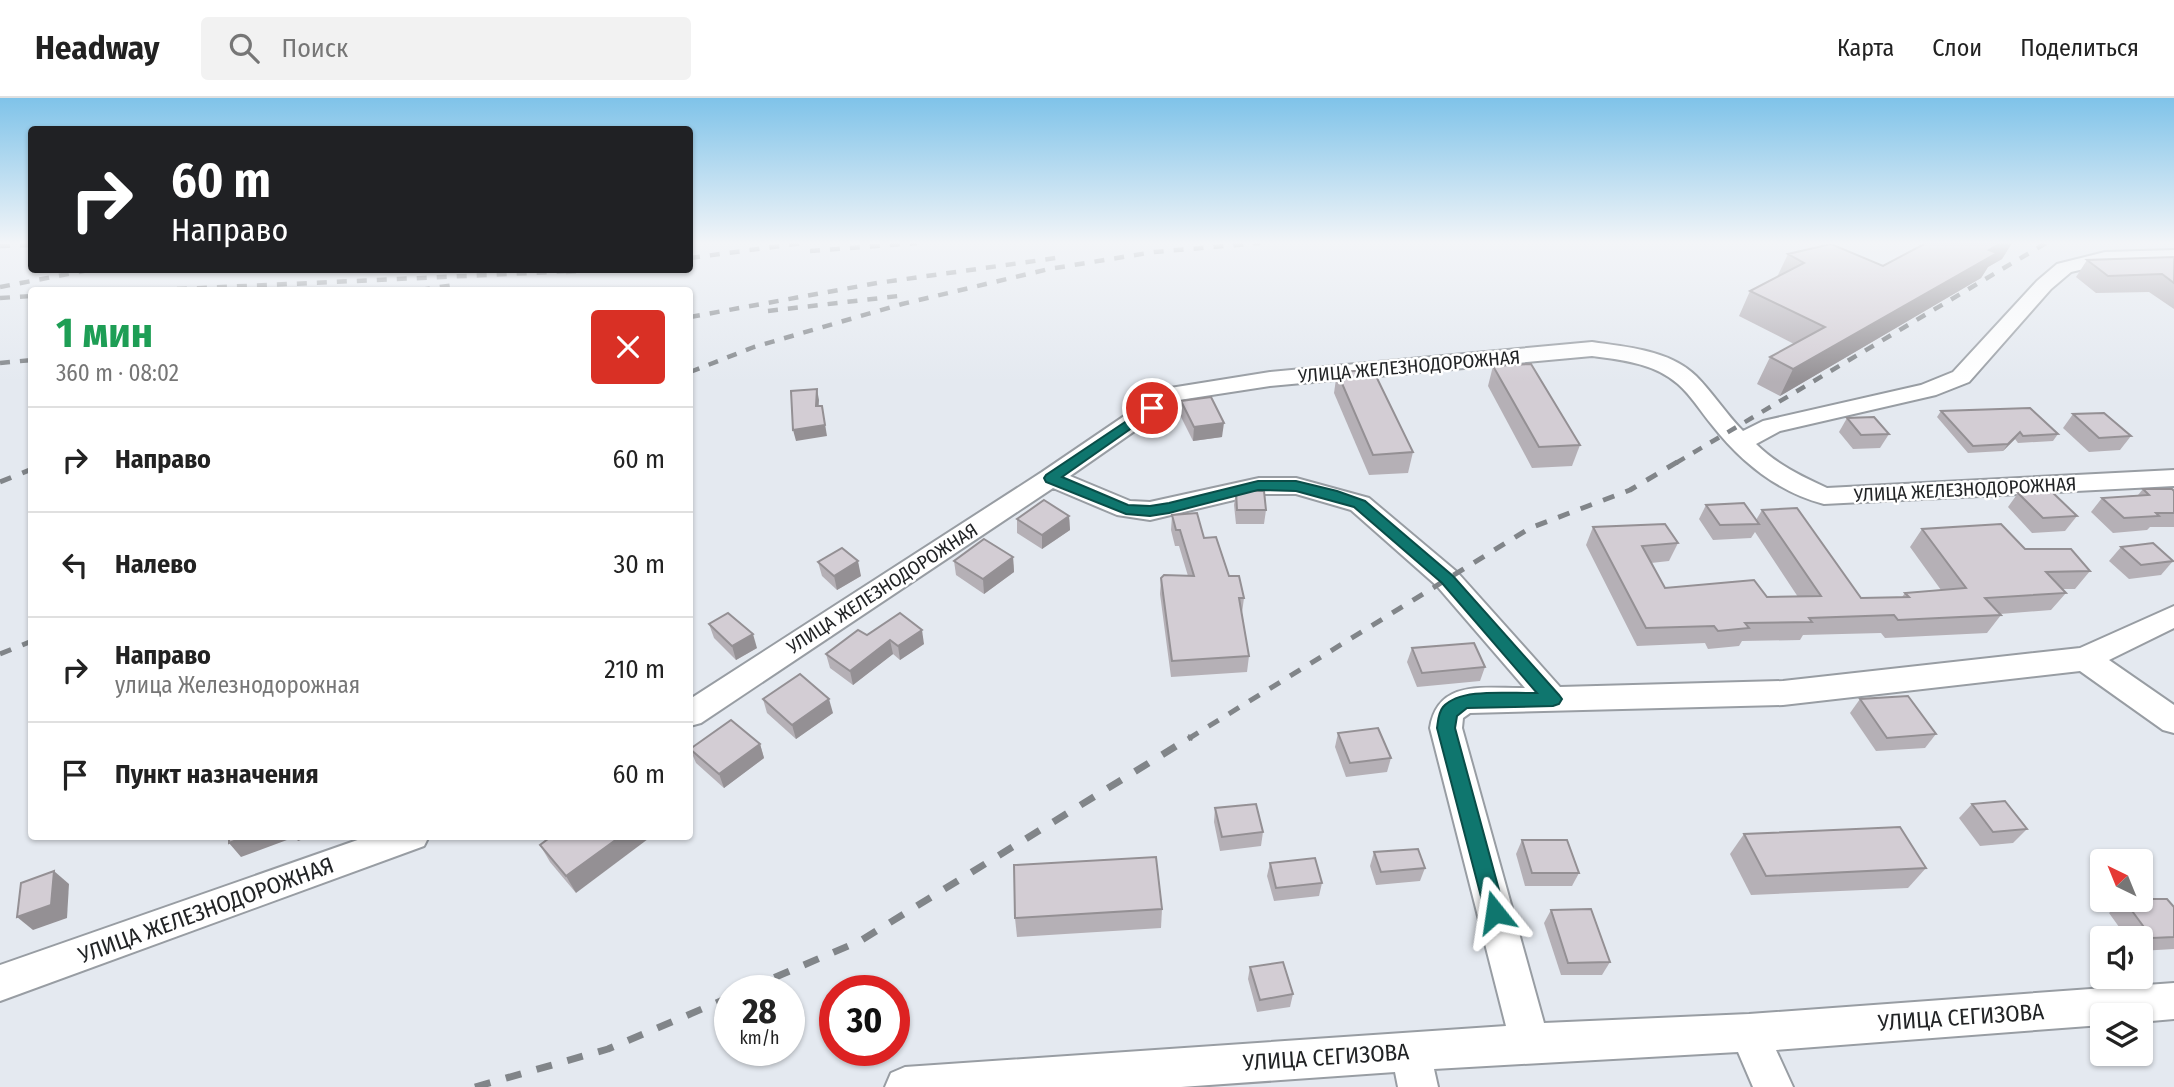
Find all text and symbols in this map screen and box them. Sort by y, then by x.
search box [201,17,691,80]
text: Headway [35,28,159,68]
icon: search [225,29,263,67]
text: Поиск [281,33,348,64]
text: Карта [1837,34,1894,62]
text: Слои [1932,34,1982,62]
text: Поделиться [2020,34,2139,62]
text: 60 m [171,151,271,210]
icon: right [56,154,147,245]
text: Направо [171,211,288,249]
text: 1 мин [56,308,153,358]
button: close [591,310,665,384]
street label: УЛИЦА ЖЕЛЕЗНОДОРОЖНАЯ [1296,345,1521,388]
text: 360 m · 08:02 [56,359,179,387]
pin [1122,378,1182,438]
icon: arrive [1133,389,1171,427]
icon: right [56,441,94,479]
text: Направо [115,444,211,475]
text: 60 m [612,444,665,475]
street label: УЛИЦА ЖЕЛЕЗНОДОРОЖНАЯ [1852,472,2077,507]
street label: УЛИЦА ЖЕЛЕЗНОДОРОЖНАЯ [782,518,982,659]
icon: left [56,546,94,584]
text: Налево [115,549,197,580]
text: 30 m [614,549,665,580]
text: Направо [115,640,211,671]
icon: right [56,651,94,689]
text: 210 m [604,654,665,685]
text: улица Железнодорожная [115,671,360,699]
icon: arrive [56,756,94,794]
text: Пункт назначения [115,759,319,790]
text: 60 m [612,759,665,790]
north arrow [2090,849,2152,912]
map controls [2090,849,2153,1066]
street label: УЛИЦА ЖЕЛЕЗНОДОРОЖНАЯ [74,851,337,970]
position arrow [1458,875,1532,949]
button: sound [2090,926,2153,989]
speed limit sign: 30 [819,975,910,1066]
text: 28 [742,990,777,1032]
street label: УЛИЦА СЕГИЗОВА [1876,997,2045,1037]
button: layers [2090,1003,2153,1066]
text: km/h [739,1027,780,1049]
street label: УЛИЦА СЕГИЗОВА [1241,1037,1410,1077]

